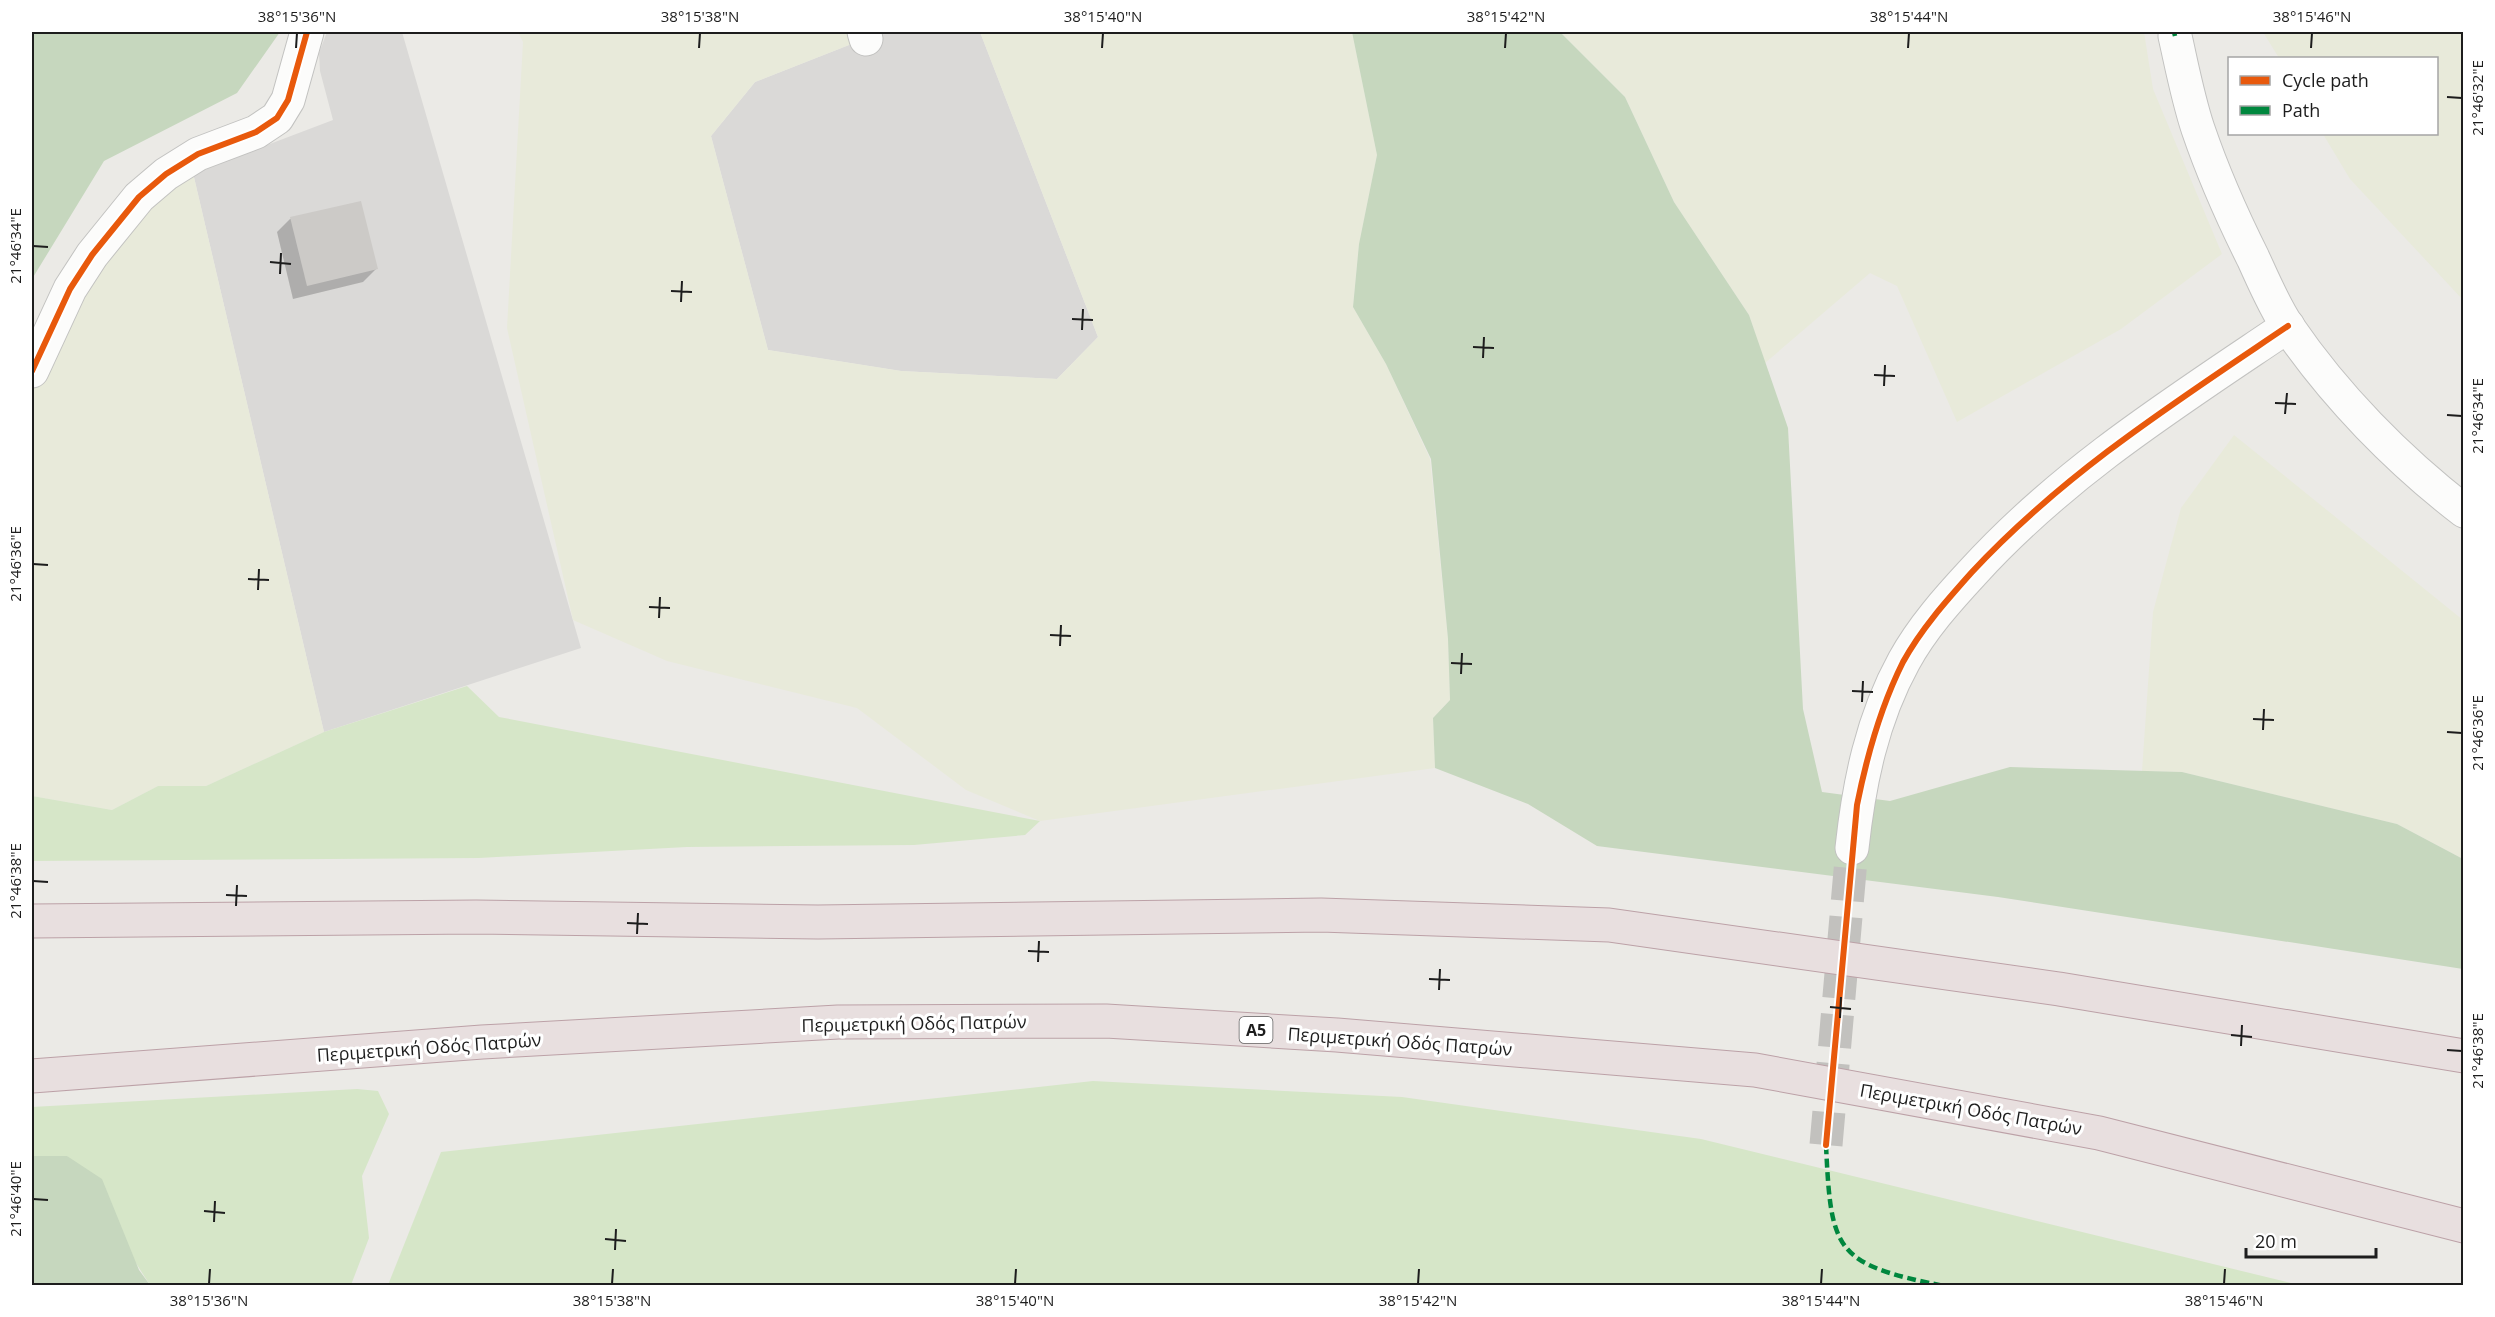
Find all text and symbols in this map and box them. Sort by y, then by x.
text: 38°15'36"N [258,6,336,26]
text: 38°15'38"N [661,6,739,26]
text: 38°15'40"N [1064,6,1142,26]
text: 38°15'42"N [1467,6,1545,26]
text: 38°15'44"N [1870,6,1948,26]
text: 38°15'46"N [2273,6,2351,26]
legend [2228,57,2438,135]
text: 21°46'32"E [2467,60,2487,136]
text: Cycle path [2282,68,2369,92]
text: Path [2282,98,2320,122]
text: 21°46'34"E [5,208,25,284]
text: 21°46'34"E [2467,378,2487,454]
text: 21°46'36"E [5,526,25,602]
text: 21°46'36"E [2467,695,2487,771]
text: 21°46'38"E [5,843,25,919]
street label: Περιμετρική Οδός Πατρών [801,1009,1027,1037]
text: 21°46'38"E [2467,1013,2487,1089]
road number: Α5 [1240,1017,1272,1043]
street label: Περιμετρική Οδός Πατρών [1287,1021,1513,1061]
street label: Περιμετρική Οδός Πατρών [316,1027,542,1067]
street label: Περιμετρική Οδός Πατρών [1858,1078,2084,1140]
text: 21°46'40"E [5,1161,25,1237]
scale bar [2246,1221,2376,1259]
text: 20 m [2255,1229,2297,1253]
text: 38°15'36"N [170,1290,248,1310]
text: 38°15'38"N [573,1290,651,1310]
text: 38°15'40"N [976,1290,1054,1310]
text: 38°15'42"N [1379,1290,1457,1310]
text: 38°15'44"N [1782,1290,1860,1310]
text: 38°15'46"N [2185,1290,2263,1310]

